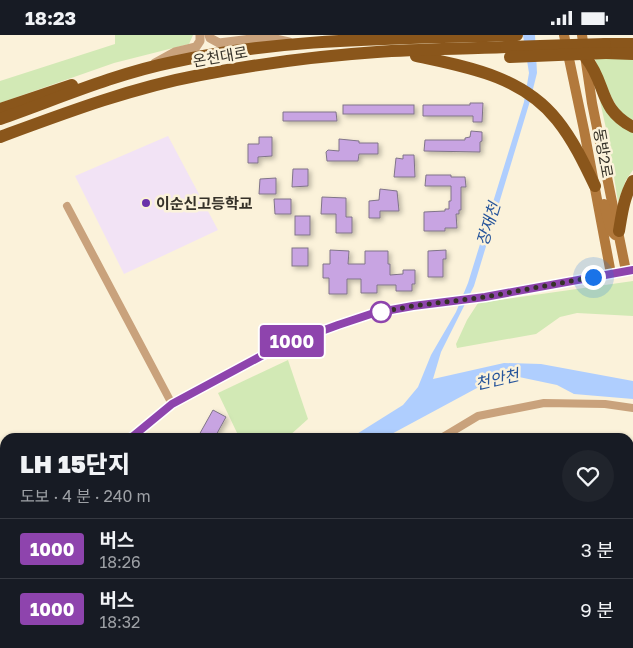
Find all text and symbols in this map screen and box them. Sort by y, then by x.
text: 18:23 [25,6,76,29]
street label: 온천대로 [191,42,249,70]
street label: 동방2로 [591,127,617,179]
place label: 이순신고등학교 [156,194,253,212]
marker: 이순신고등학교 [140,197,152,209]
water label: 장재천 [472,198,505,248]
your location [581,265,606,290]
unlabelled marker [370,301,392,323]
line badge: 1000 [257,325,327,357]
text: 1000 [270,330,314,352]
water label: 천안천 [473,364,523,394]
text: LH 15단지 [20,449,130,478]
button: heart [562,450,614,502]
text: 도보 · 4 분 · 240 m [20,486,151,506]
text: 버스 [99,528,134,551]
text: 1000 [30,538,74,560]
text: 3 분 [581,538,614,561]
text: 18:26 [99,552,141,572]
text: 버스 [99,588,134,611]
text: 1000 [30,598,74,620]
text: 9 분 [580,598,614,621]
text: 18:32 [99,612,140,632]

